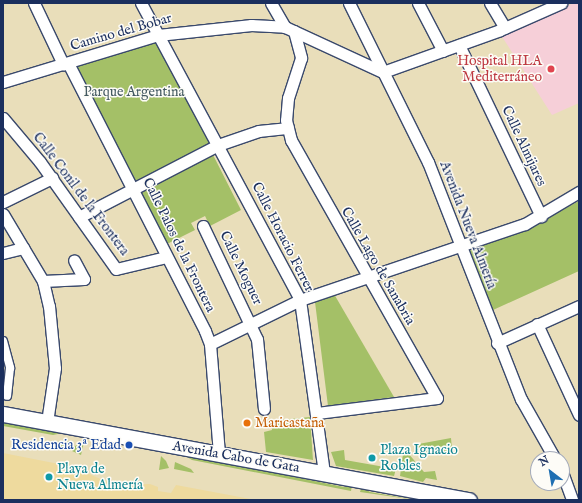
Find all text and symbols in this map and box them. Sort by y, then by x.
street label: Camino del Bobar [68,9,174,55]
place label: Hospital HLA Mediterráneo [457,53,542,86]
marker: Hospital HLA Mediterráneo [545,63,557,75]
park label: Parque Argentina [84,84,184,100]
street label: Calle Almijares [498,103,550,189]
street label: Calle Conil de la Frontera [29,129,133,259]
street label: Avenida Nueva Almería [436,159,500,291]
street label: Calle Palos de la Frontera [139,175,219,315]
street label: Calle Horacio Ferrer [248,179,318,295]
street label: Calle Lago de Sanabria [337,204,419,328]
street label: Calle Moguer [216,228,266,308]
place label: Maricastaña [255,415,324,431]
marker: Maricastaña [242,418,252,428]
place label: Residencia 3ª Edad [11,437,121,453]
street label: Avenida Cabo de Gata [171,438,301,476]
marker: Residencia 3ª Edad [124,440,134,450]
place label: Plaza Ignacio Robles [380,442,458,474]
north arrow [530,451,570,491]
marker: Plaza Ignacio Robles [367,453,377,463]
text: N [537,453,552,470]
place label: Playa de Nueva Almería [57,461,143,494]
marker: Playa de Nueva Almería [44,472,54,482]

